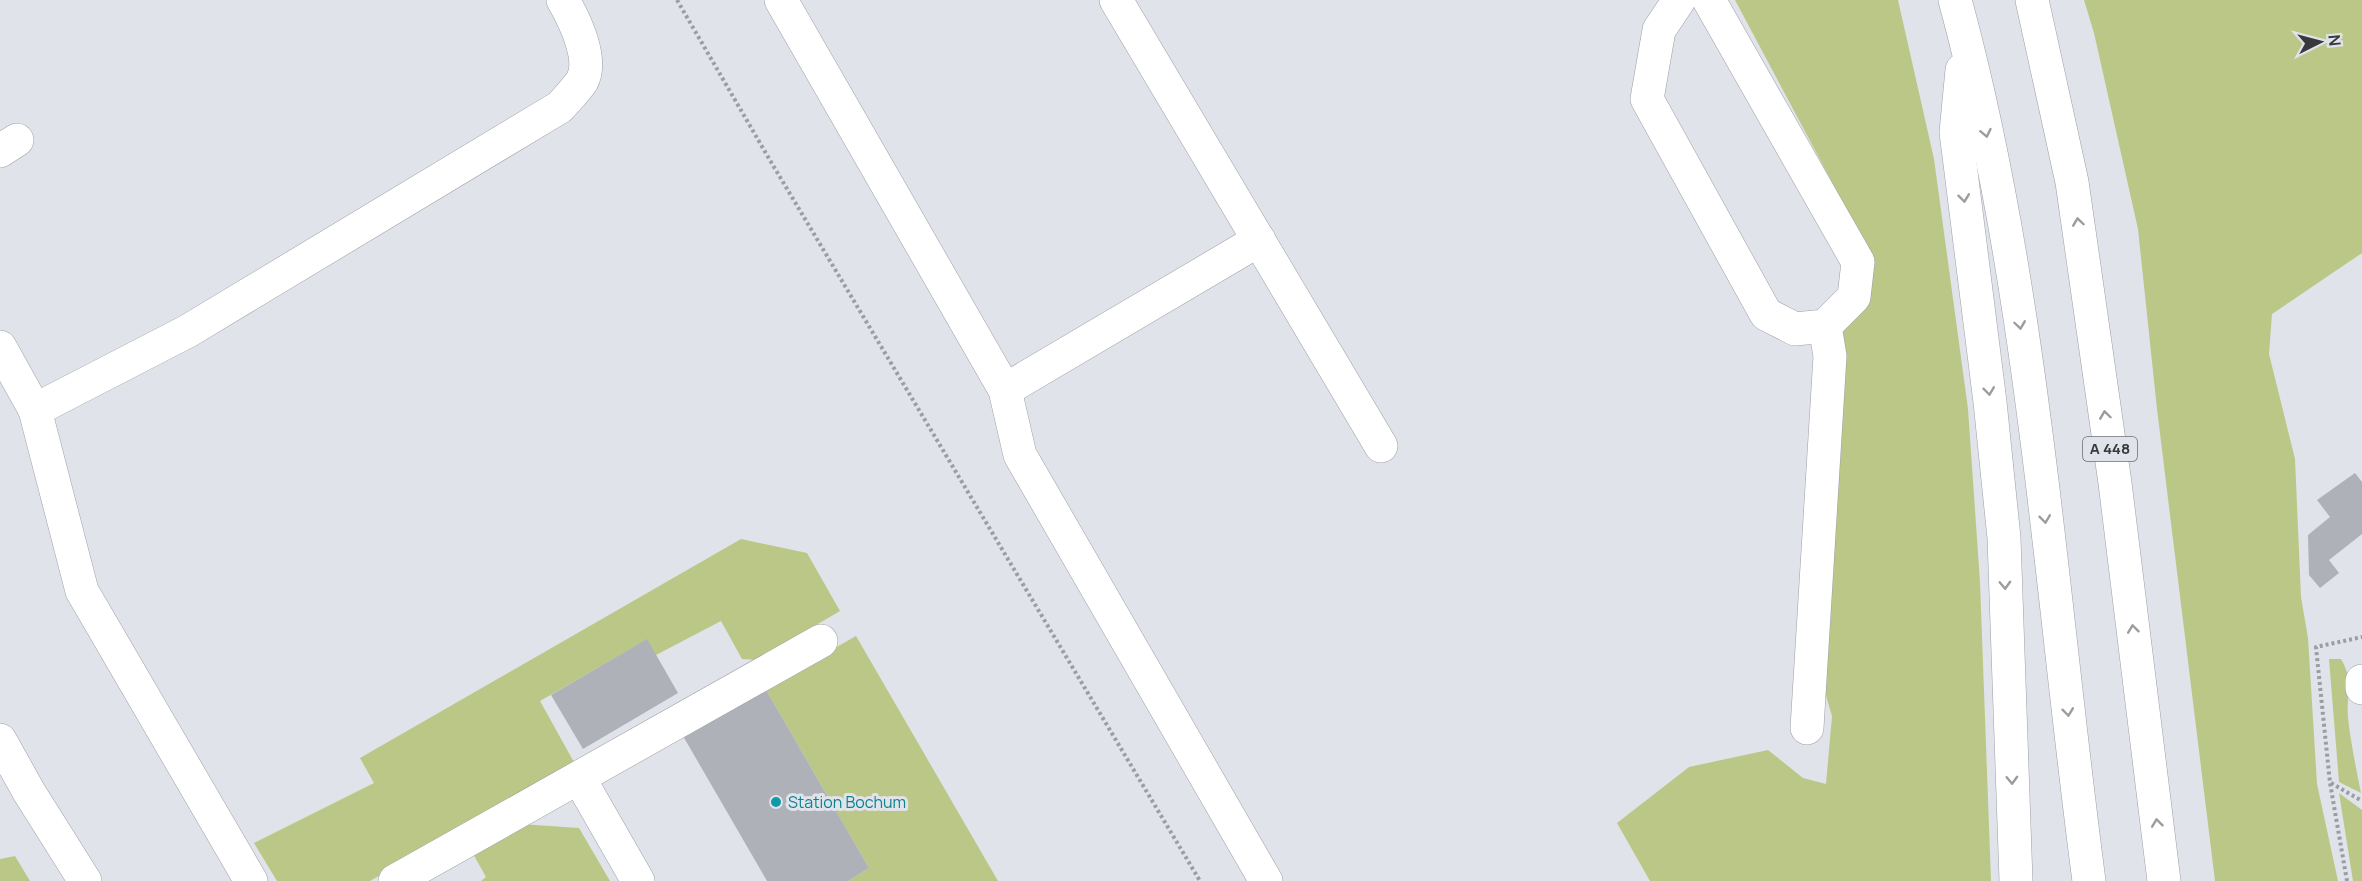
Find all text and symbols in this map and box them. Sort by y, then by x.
north arrow [2290,12,2350,72]
text: N [2323,34,2346,47]
one-way arrow [1979,128,1992,138]
one-way arrow [1958,193,1970,202]
one-way arrow [2072,218,2084,227]
one-way arrow [2014,321,2026,330]
one-way arrow [1982,387,1994,396]
one-way arrow [2099,411,2112,420]
road number: A 448 [2083,437,2137,461]
one-way arrow [2039,514,2051,523]
one-way arrow [1999,581,2011,590]
one-way arrow [2127,625,2140,634]
one-way arrow [2061,708,2074,717]
one-way arrow [2005,776,2018,785]
place label: Station Bochum [788,791,906,813]
marker: Station Bochum [769,795,783,809]
one-way arrow [2151,818,2164,828]

